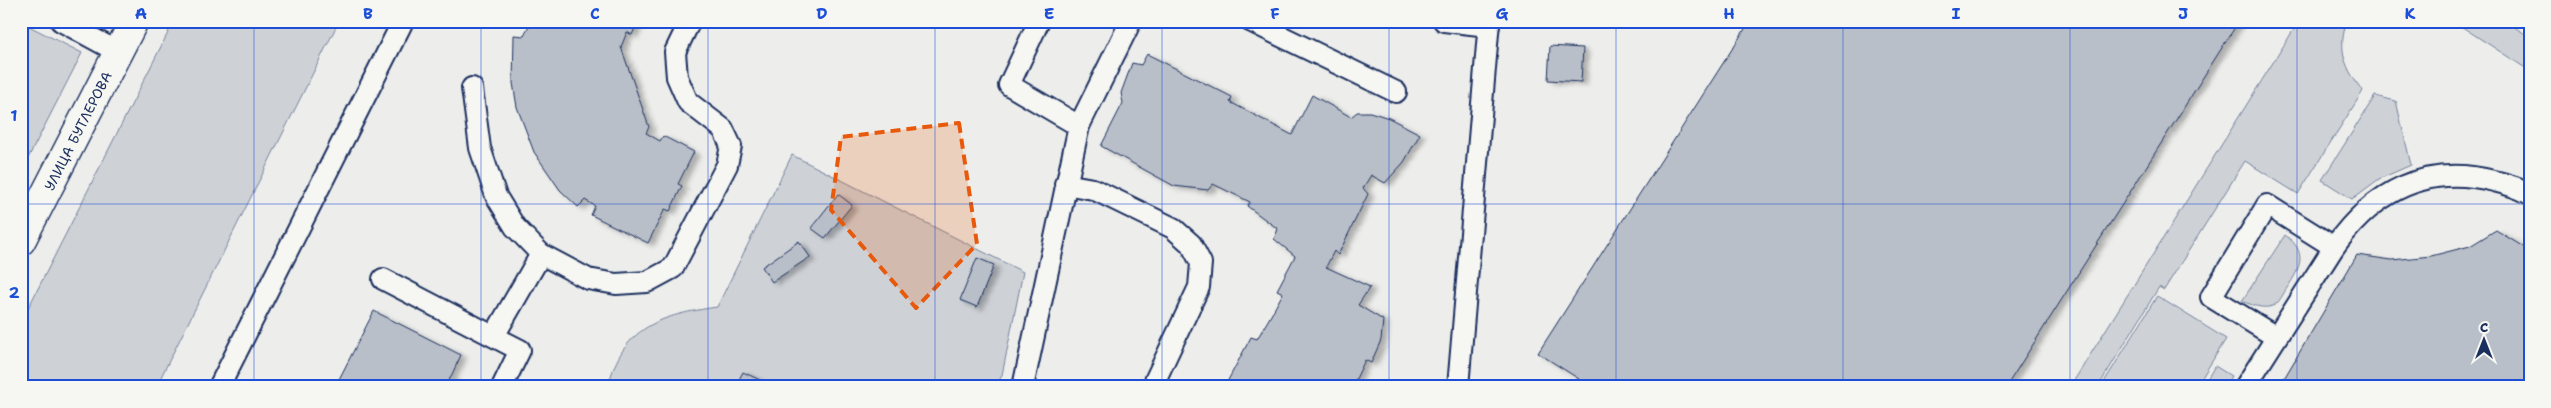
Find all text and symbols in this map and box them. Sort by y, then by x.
text: A [135,3,147,24]
text: B [363,3,373,24]
text: C [590,3,600,24]
text: D [816,3,828,24]
text: E [1044,3,1054,24]
text: F [1270,3,1280,24]
text: G [1496,3,1509,24]
text: H [1723,3,1735,24]
text: I [1952,3,1961,24]
text: J [2178,3,2188,24]
text: K [2405,3,2416,24]
street label: УЛИЦА БУТЛЕРОВА [40,68,116,194]
text: 1 [10,105,18,126]
text: 2 [8,282,20,303]
north arrow [2458,316,2508,366]
text: С [2480,318,2488,336]

